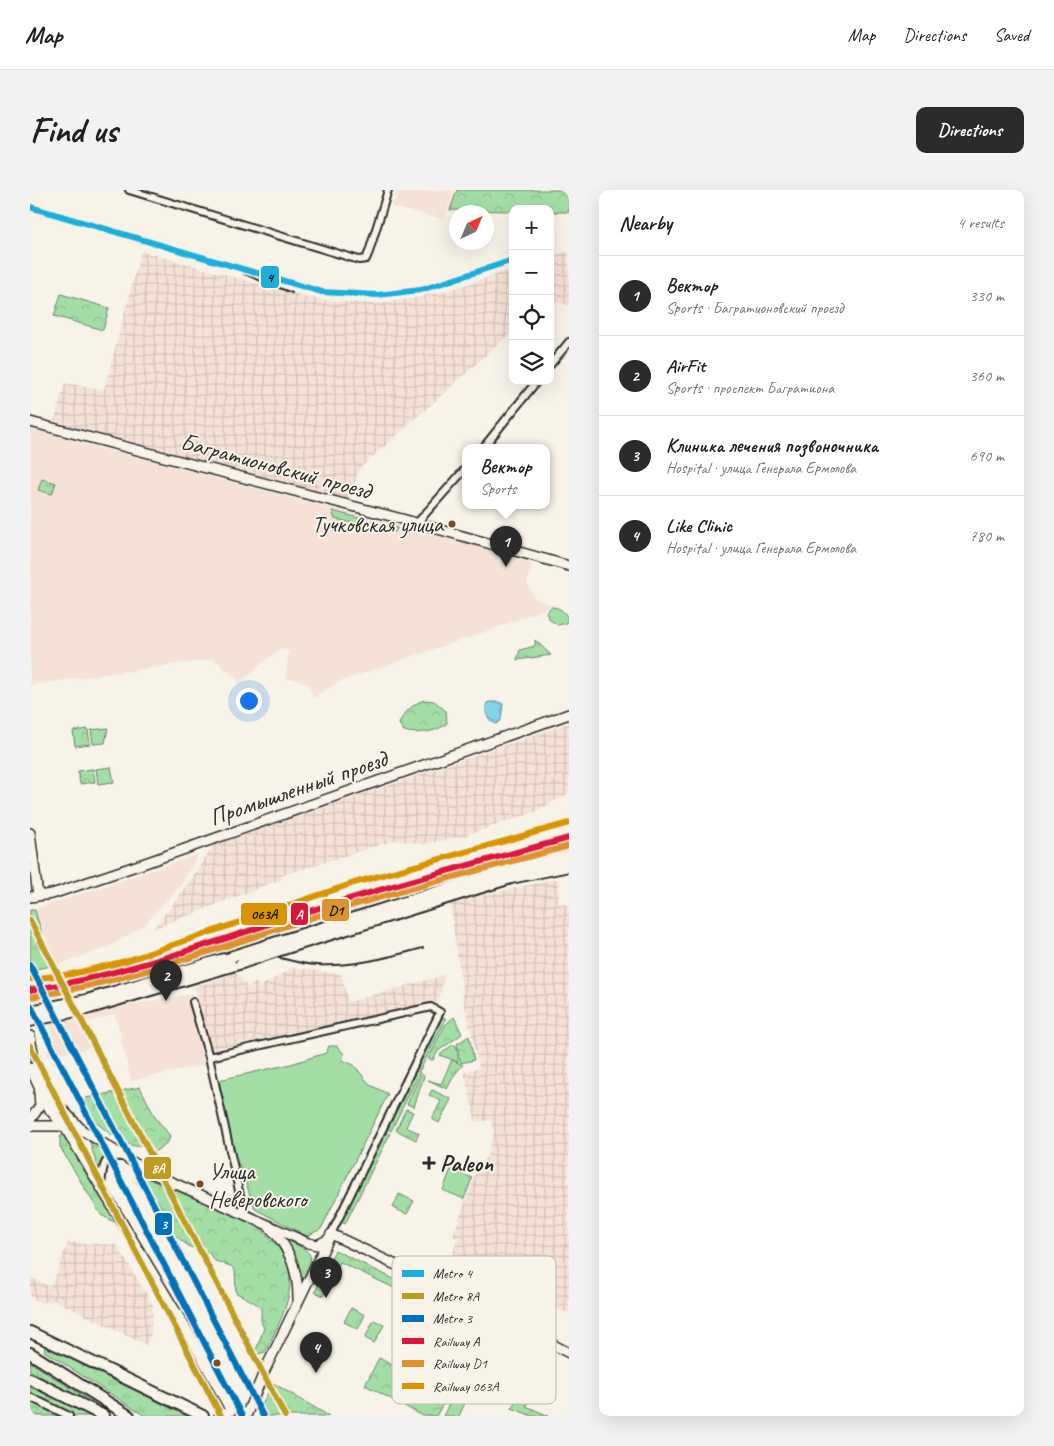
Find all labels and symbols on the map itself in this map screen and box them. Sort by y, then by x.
north arrow [449,205,494,250]
line badge: 4 [260,265,280,289]
text: 4 [267,269,275,286]
street label: Багратионовский проезд [178,426,377,506]
place label: Тучковская улица [312,510,445,539]
marker: Тучковская улица [447,519,457,529]
pin: 1 [490,526,522,567]
your location [236,688,262,714]
street label: Промышленный проезд [205,743,393,832]
line badge: D1 [321,898,350,922]
line badge: 063А [240,902,288,926]
line badge: A [290,902,309,926]
text: D1 [329,902,345,919]
text: 063А [251,906,278,923]
text: A [295,906,303,923]
pin: 2 [150,960,182,1001]
place label: Paleon [440,1148,494,1178]
line badge: 8А [143,1156,172,1180]
marker: Paleon [422,1156,436,1170]
place label: Улица Неверовского [209,1157,309,1214]
text: 8А [151,1160,166,1177]
marker: Улица Неверовского [195,1179,205,1189]
line badge: 3 [154,1212,173,1236]
text: 3 [161,1216,169,1233]
legend [392,1256,556,1404]
pin: 3 [310,1257,342,1298]
text: Metro 4 [433,1265,474,1282]
text: Metro 8А [433,1288,480,1305]
text: Metro 3 [433,1310,474,1327]
pin: 4 [300,1332,332,1373]
text: Railway A [433,1333,481,1350]
text: Railway D1 [433,1355,488,1372]
unlabelled marker [212,1358,222,1368]
text: Railway 063А [433,1378,500,1395]

